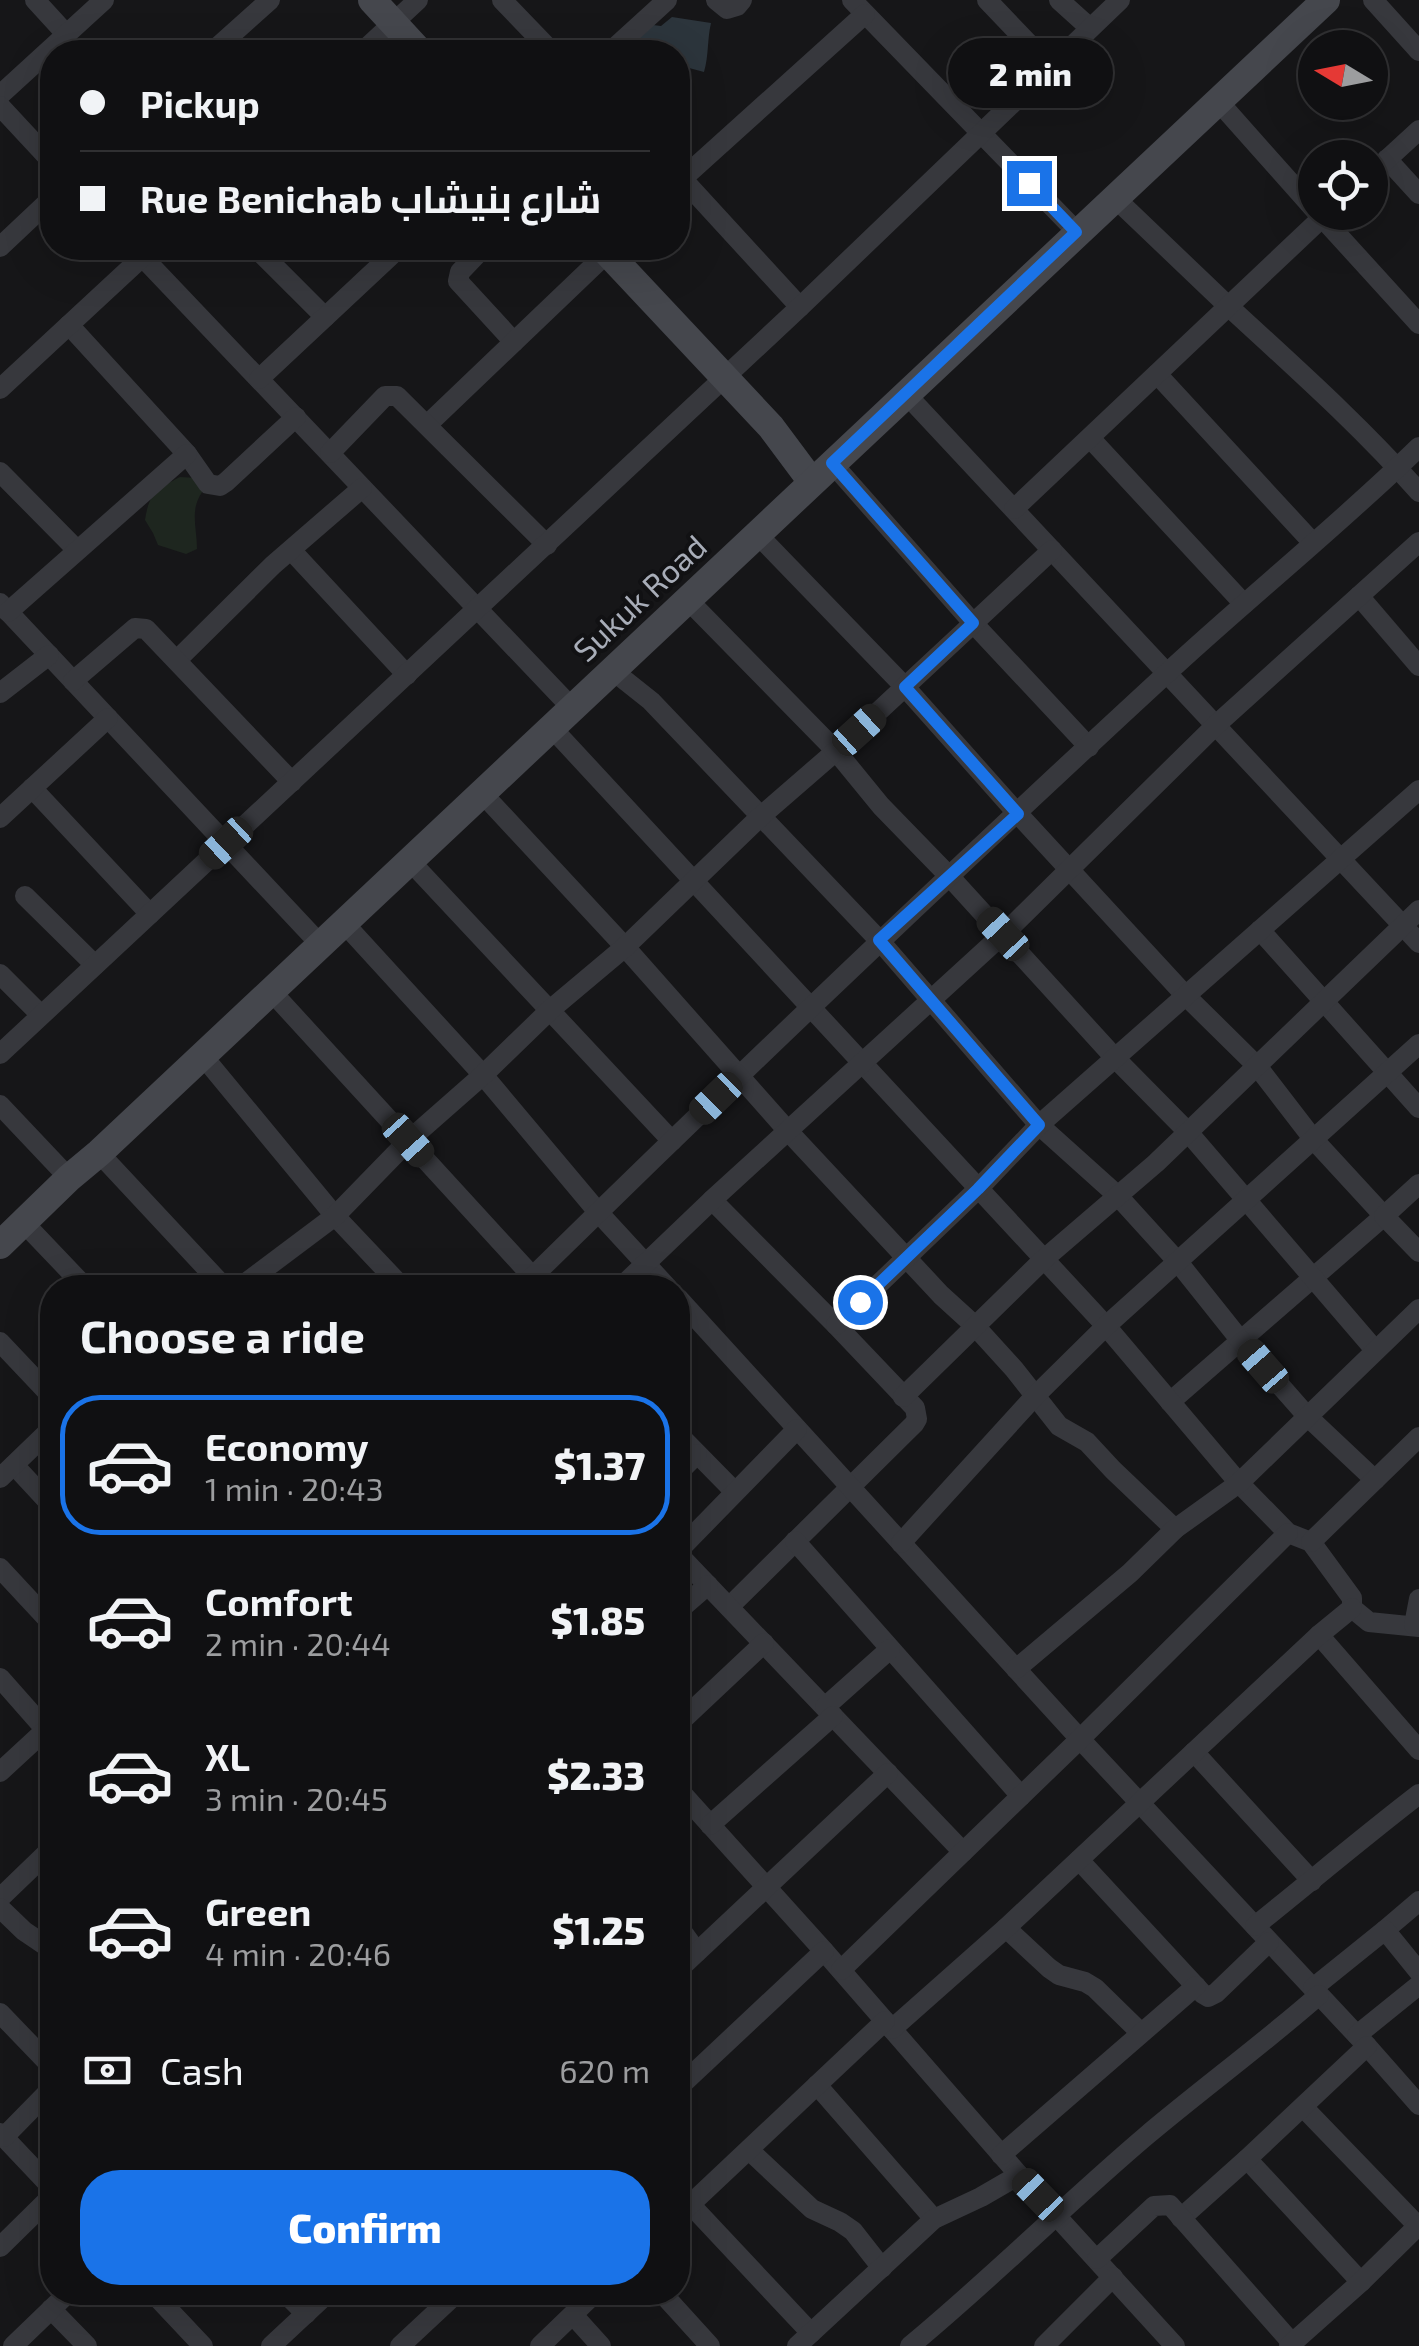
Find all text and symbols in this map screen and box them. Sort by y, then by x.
north arrow [1298,30,1388,120]
map controls [1298,30,1388,230]
callout: 2 min [946,38,1112,108]
text: 2 min [989,54,1072,92]
text: Pickup [140,80,260,126]
button: locate [1298,140,1388,230]
route end [1007,161,1052,206]
text: Rue Benichab شارع بنيشاب [140,175,601,221]
street label: Sukuk Road [565,526,713,668]
car [827,699,891,761]
car [194,812,258,874]
car [972,902,1034,966]
car [684,1066,748,1130]
car [377,1108,439,1172]
route start [838,1280,883,1325]
text: Choose a ride [80,1308,365,1362]
car [1232,1334,1294,1398]
icon: car [85,1420,175,1510]
text: Economy [205,1423,369,1469]
text: $1.37 [554,1442,645,1488]
text: 1 min · 20:43 [205,1469,384,1507]
icon: car [85,1575,175,1665]
text: Comfort [205,1578,353,1624]
text: $1.85 [551,1597,645,1643]
text: 2 min · 20:44 [205,1624,391,1662]
icon: car [85,1730,175,1820]
text: XL [205,1733,250,1779]
text: $2.33 [547,1752,645,1798]
text: 3 min · 20:45 [205,1779,388,1817]
icon: car [85,1885,175,1975]
text: Green [205,1888,311,1934]
text: $1.25 [552,1907,645,1953]
text: 4 min · 20:46 [205,1934,391,1972]
icon: cash [80,2043,135,2098]
text: Cash [160,2047,244,2093]
text: 620 m [559,2051,650,2089]
car [1006,2163,1070,2227]
button: Confirm [80,2170,650,2285]

